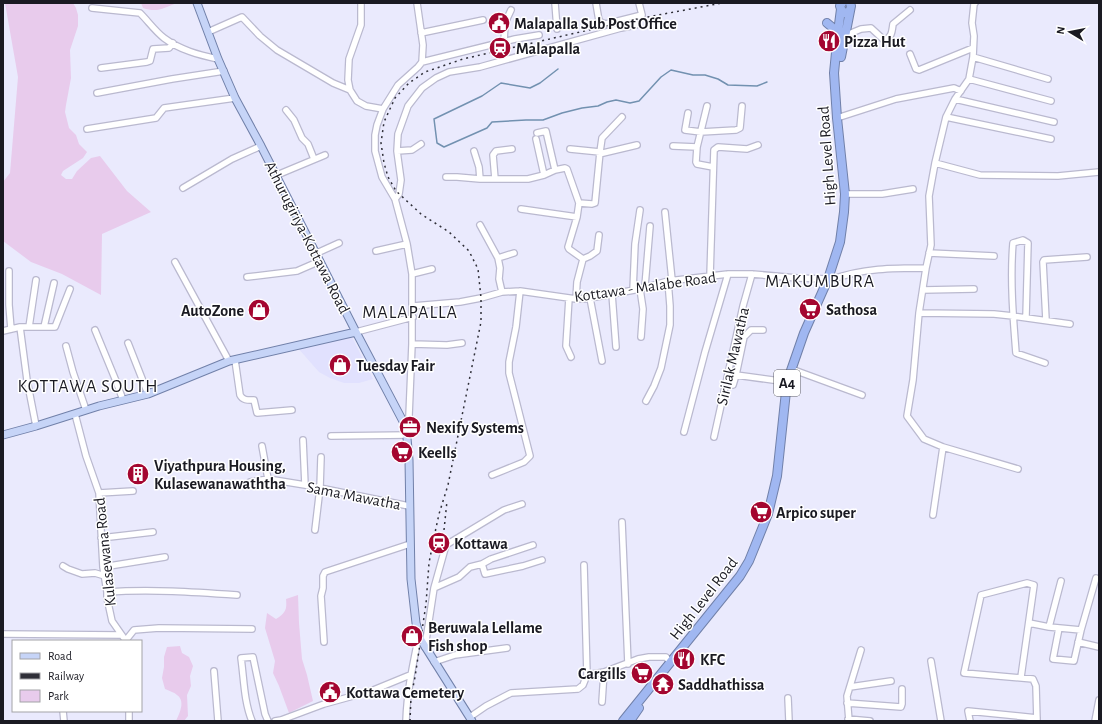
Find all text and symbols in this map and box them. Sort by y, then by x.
public building icon: Malapalla Sub Post Office [486,10,512,36]
north arrow [1050,12,1090,52]
place label: Malapalla Sub Post Office [514,16,677,32]
text: N [1055,26,1067,35]
restaurant icon: Pizza Hut [816,28,842,54]
place label: Pizza Hut [844,34,906,50]
station icon: Malapalla [487,35,513,61]
place label: Malapalla [516,41,581,57]
street label: High Level Road [816,106,838,206]
street label: Athurugiriya-Kottawa Road [261,159,353,317]
street label: Kottawa - Malabe Road [573,269,717,305]
district label: MAKUMBURA [765,273,875,291]
supermarket icon: Sathosa [797,296,823,322]
shop icon: AutoZone [246,297,272,323]
place label: Sathosa [826,302,877,318]
place label: AutoZone [181,303,244,319]
district label: MALAPALLA [362,304,458,322]
street label: Sirilak Mawatha [714,306,752,407]
shop icon: Tuesday Fair [327,352,353,378]
place label: Tuesday Fair [356,358,435,375]
road number: A4 [774,370,800,396]
district label: KOTTAWA SOUTH [17,378,159,396]
office icon: Nexify Systems [397,414,423,440]
place label: Nexify Systems [426,420,524,437]
supermarket icon: Keells [389,439,415,465]
place label: Keells [418,445,457,461]
place label: Viyathpura Housing, Kulasewanawaththa [154,458,286,492]
building icon: Viyathpura Housing, Kulasewanawaththa [125,461,151,487]
street label: Sama Mawatha [305,479,402,513]
street label: Kulasewana Road [91,497,119,607]
supermarket icon: Arpico super [748,499,774,525]
place label: Arpico super [776,505,856,521]
station icon: Kottawa [426,530,452,556]
place label: Kottawa [454,536,508,552]
street label: High Level Road [667,554,741,643]
place label: Beruwala Lellame Fish shop [428,620,543,654]
shop icon: Beruwala Lellame Fish shop [399,623,425,649]
legend [12,640,142,712]
restaurant icon: KFC [671,646,697,672]
text: Road [48,650,72,662]
place label: KFC [700,652,726,668]
supermarket icon: Cargills [629,660,655,686]
place label: Cargills [578,666,626,682]
text: Railway [48,670,84,683]
temple icon: Saddhathissa [650,671,676,697]
place label: Saddhathissa [678,677,765,693]
public building icon: Kottawa Cemetery [317,679,343,705]
place label: Kottawa Cemetery [346,685,465,702]
text: Park [48,690,69,702]

